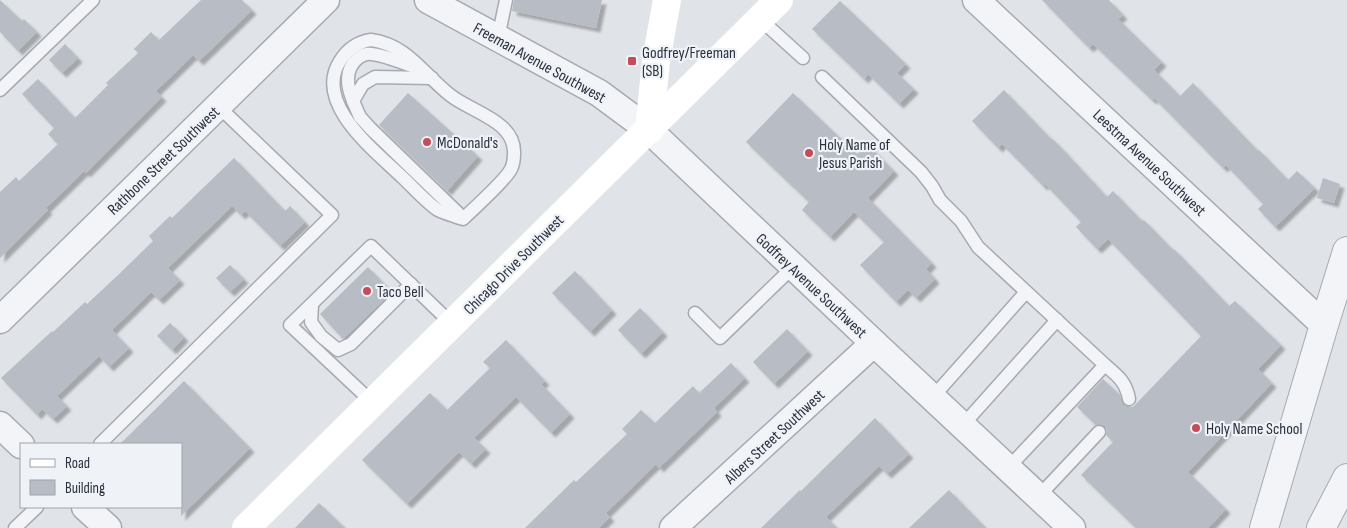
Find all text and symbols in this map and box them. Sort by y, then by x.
street label: Freeman Avenue Southwest [470,19,609,108]
place label: Godfrey/Freeman (SB) [642,44,736,81]
marker: Godfrey/Freeman (SB) [626,55,638,67]
street label: Rathbone Street Southwest [104,103,224,219]
street label: Leestma Avenue Southwest [1088,106,1210,221]
place label: McDonald's [437,134,499,153]
marker: McDonald's [421,136,433,148]
place label: Holy Name of Jesus Parish [818,136,891,173]
marker: Holy Name of Jesus Parish [803,147,815,159]
street label: Chicago Drive Southwest [460,211,568,319]
street label: Godfrey Avenue Southwest [752,230,871,343]
place label: Taco Bell [377,283,424,302]
marker: Taco Bell [361,285,373,297]
street label: Albers Street Southwest [720,386,829,489]
place label: Holy Name School [1206,420,1302,439]
marker: Holy Name School [1190,422,1202,434]
legend [20,443,182,508]
text: Road [65,454,90,473]
text: Building [65,479,105,498]

